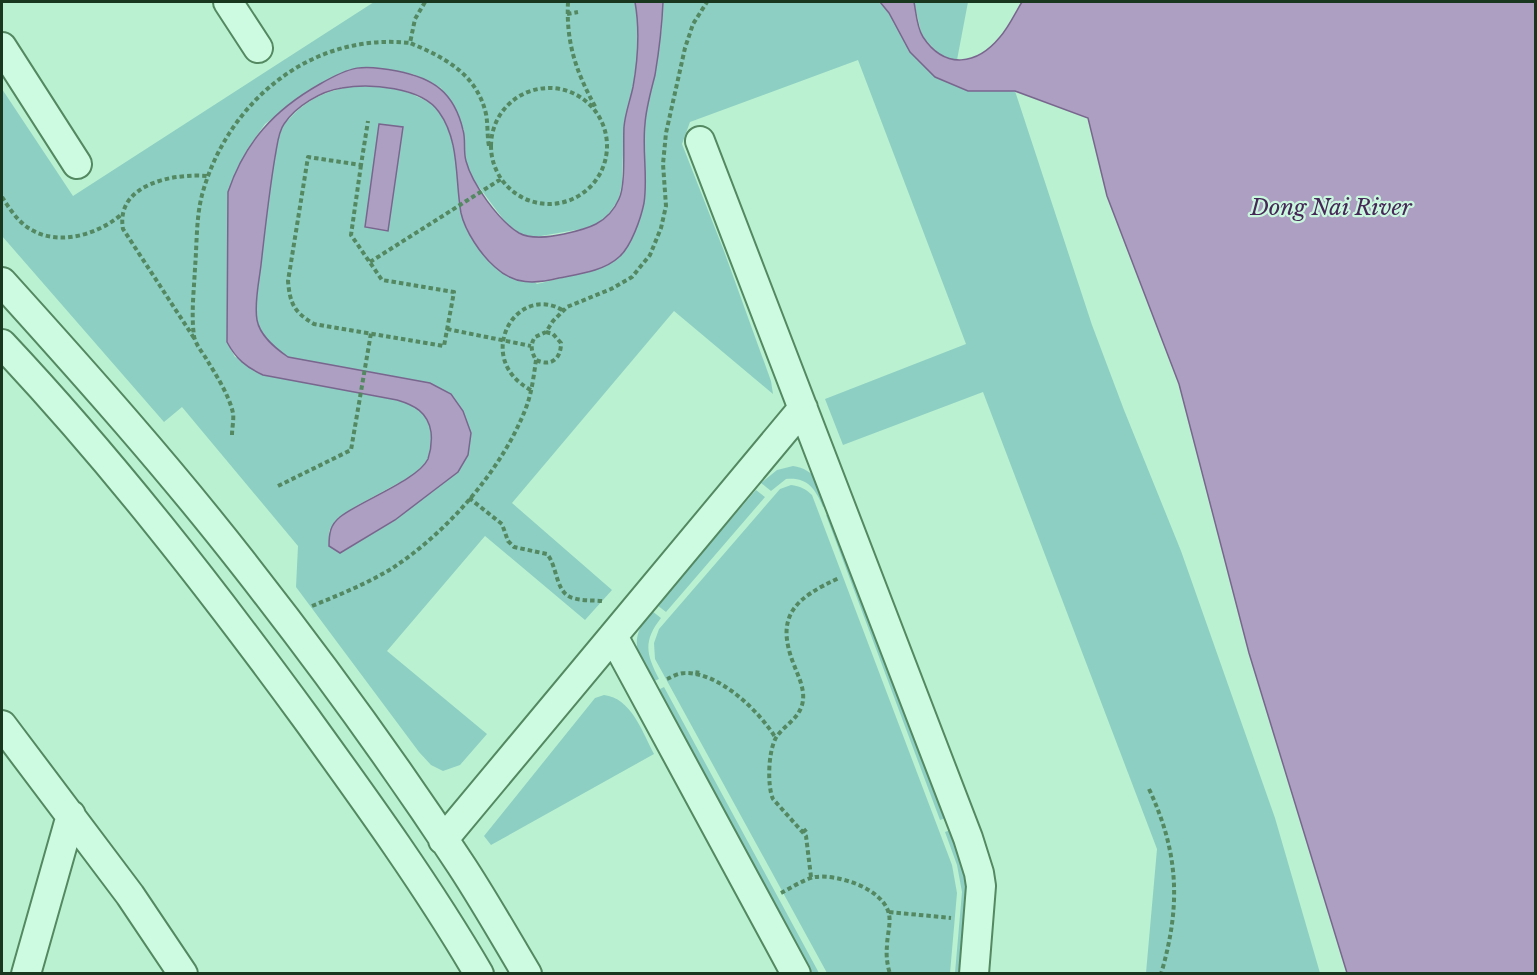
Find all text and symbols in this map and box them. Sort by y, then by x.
water label: Dong Nai River [1249,194,1412,221]

